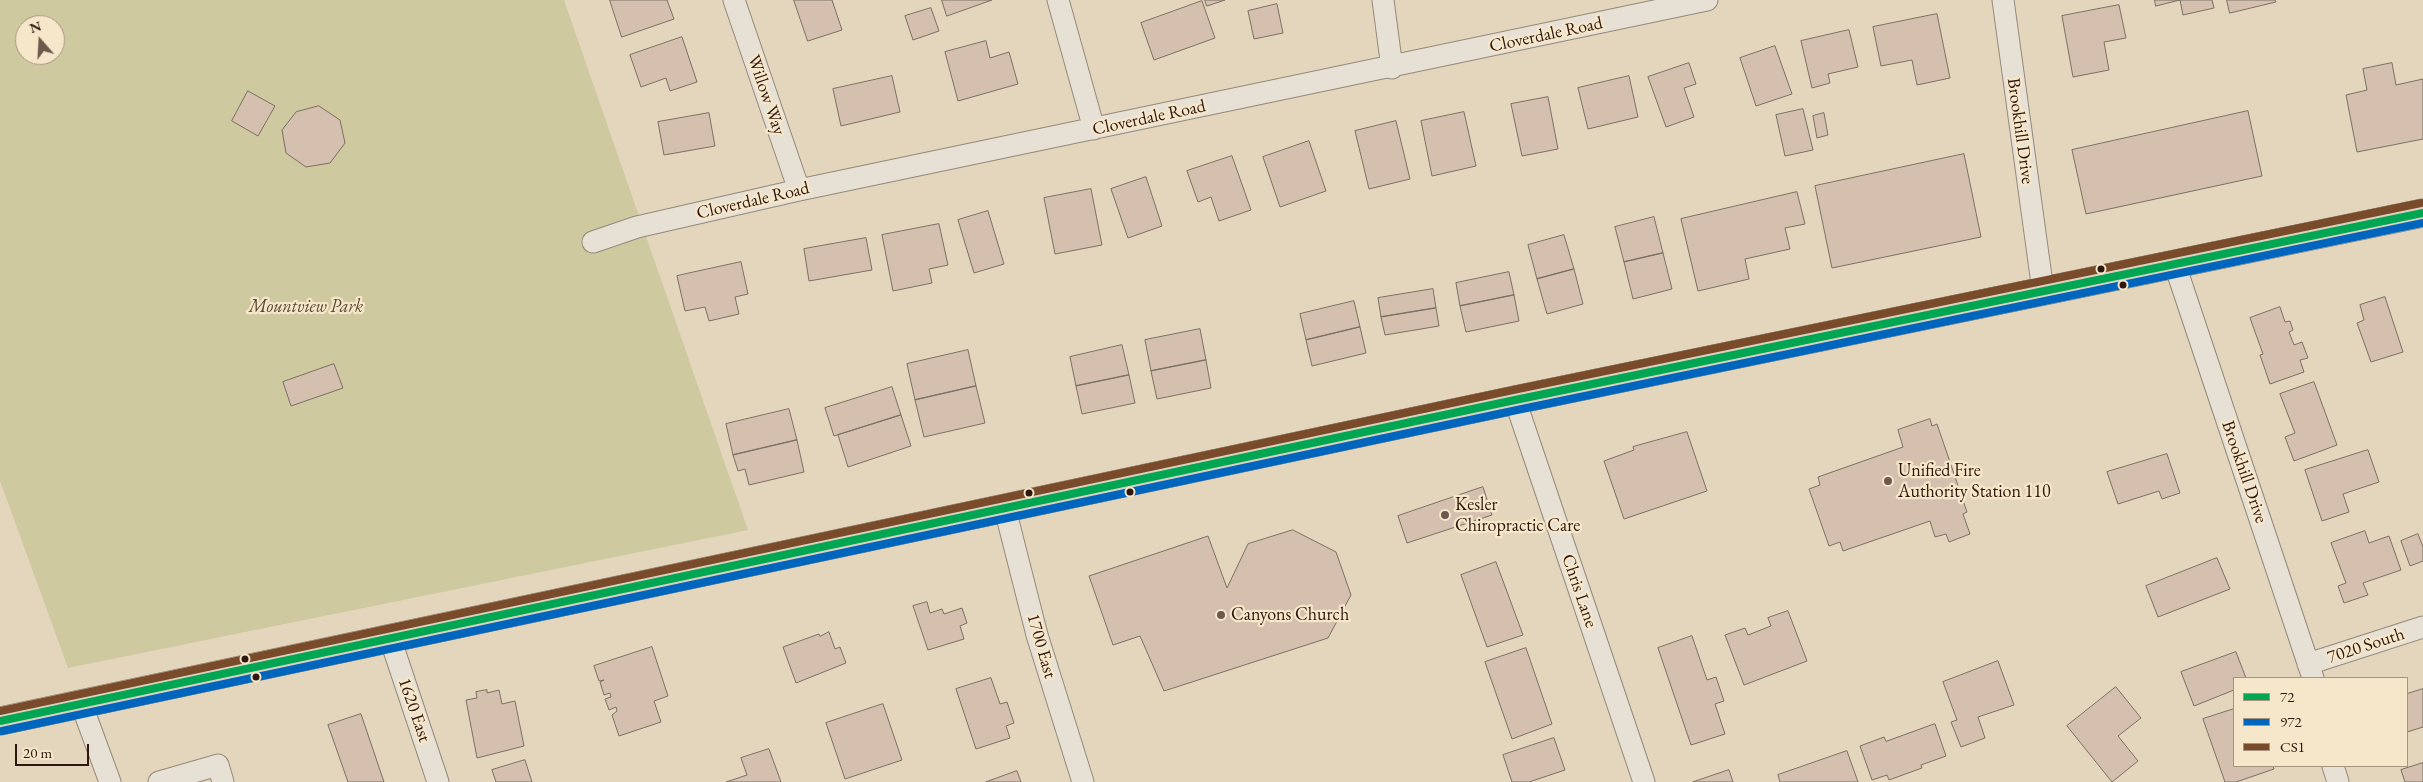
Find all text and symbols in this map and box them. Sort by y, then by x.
street label: Cloverdale Road [1487,12,1605,58]
north arrow [15,15,65,65]
text: N [27,16,44,37]
street label: Willow Way [742,52,790,138]
street label: Brookhill Drive [2002,77,2038,185]
street label: Cloverdale Road [1090,95,1208,141]
street label: Cloverdale Road [694,178,812,224]
unlabelled marker [2096,264,2106,274]
unlabelled marker [2118,280,2128,290]
park label: Mountview Park [249,296,363,318]
street label: Brookhill Drive [2216,418,2272,526]
place label: Unified Fire Authority Station 110 [1898,460,2051,502]
marker: Unified Fire Authority Station 110 [1882,475,1894,487]
unlabelled marker [1125,487,1135,497]
unlabelled marker [1024,488,1034,498]
place label: Kesler Chiropractic Care [1455,494,1580,536]
marker: Kesler Chiropractic Care [1439,509,1451,521]
street label: Chris Lane [1556,552,1602,630]
place label: Canyons Church [1231,604,1349,626]
marker: Canyons Church [1215,609,1227,621]
street label: 1700 East [1021,611,1061,681]
street label: 7020 South [2325,623,2407,669]
unlabelled marker [240,654,250,664]
unlabelled marker [251,672,261,682]
street label: 1620 East [393,675,435,745]
legend [2233,677,2408,767]
text: 72 [2280,687,2294,706]
text: 972 [2280,712,2302,731]
scale bar [18,734,91,766]
text: CS1 [2280,737,2305,756]
text: 20 m [23,743,52,762]

